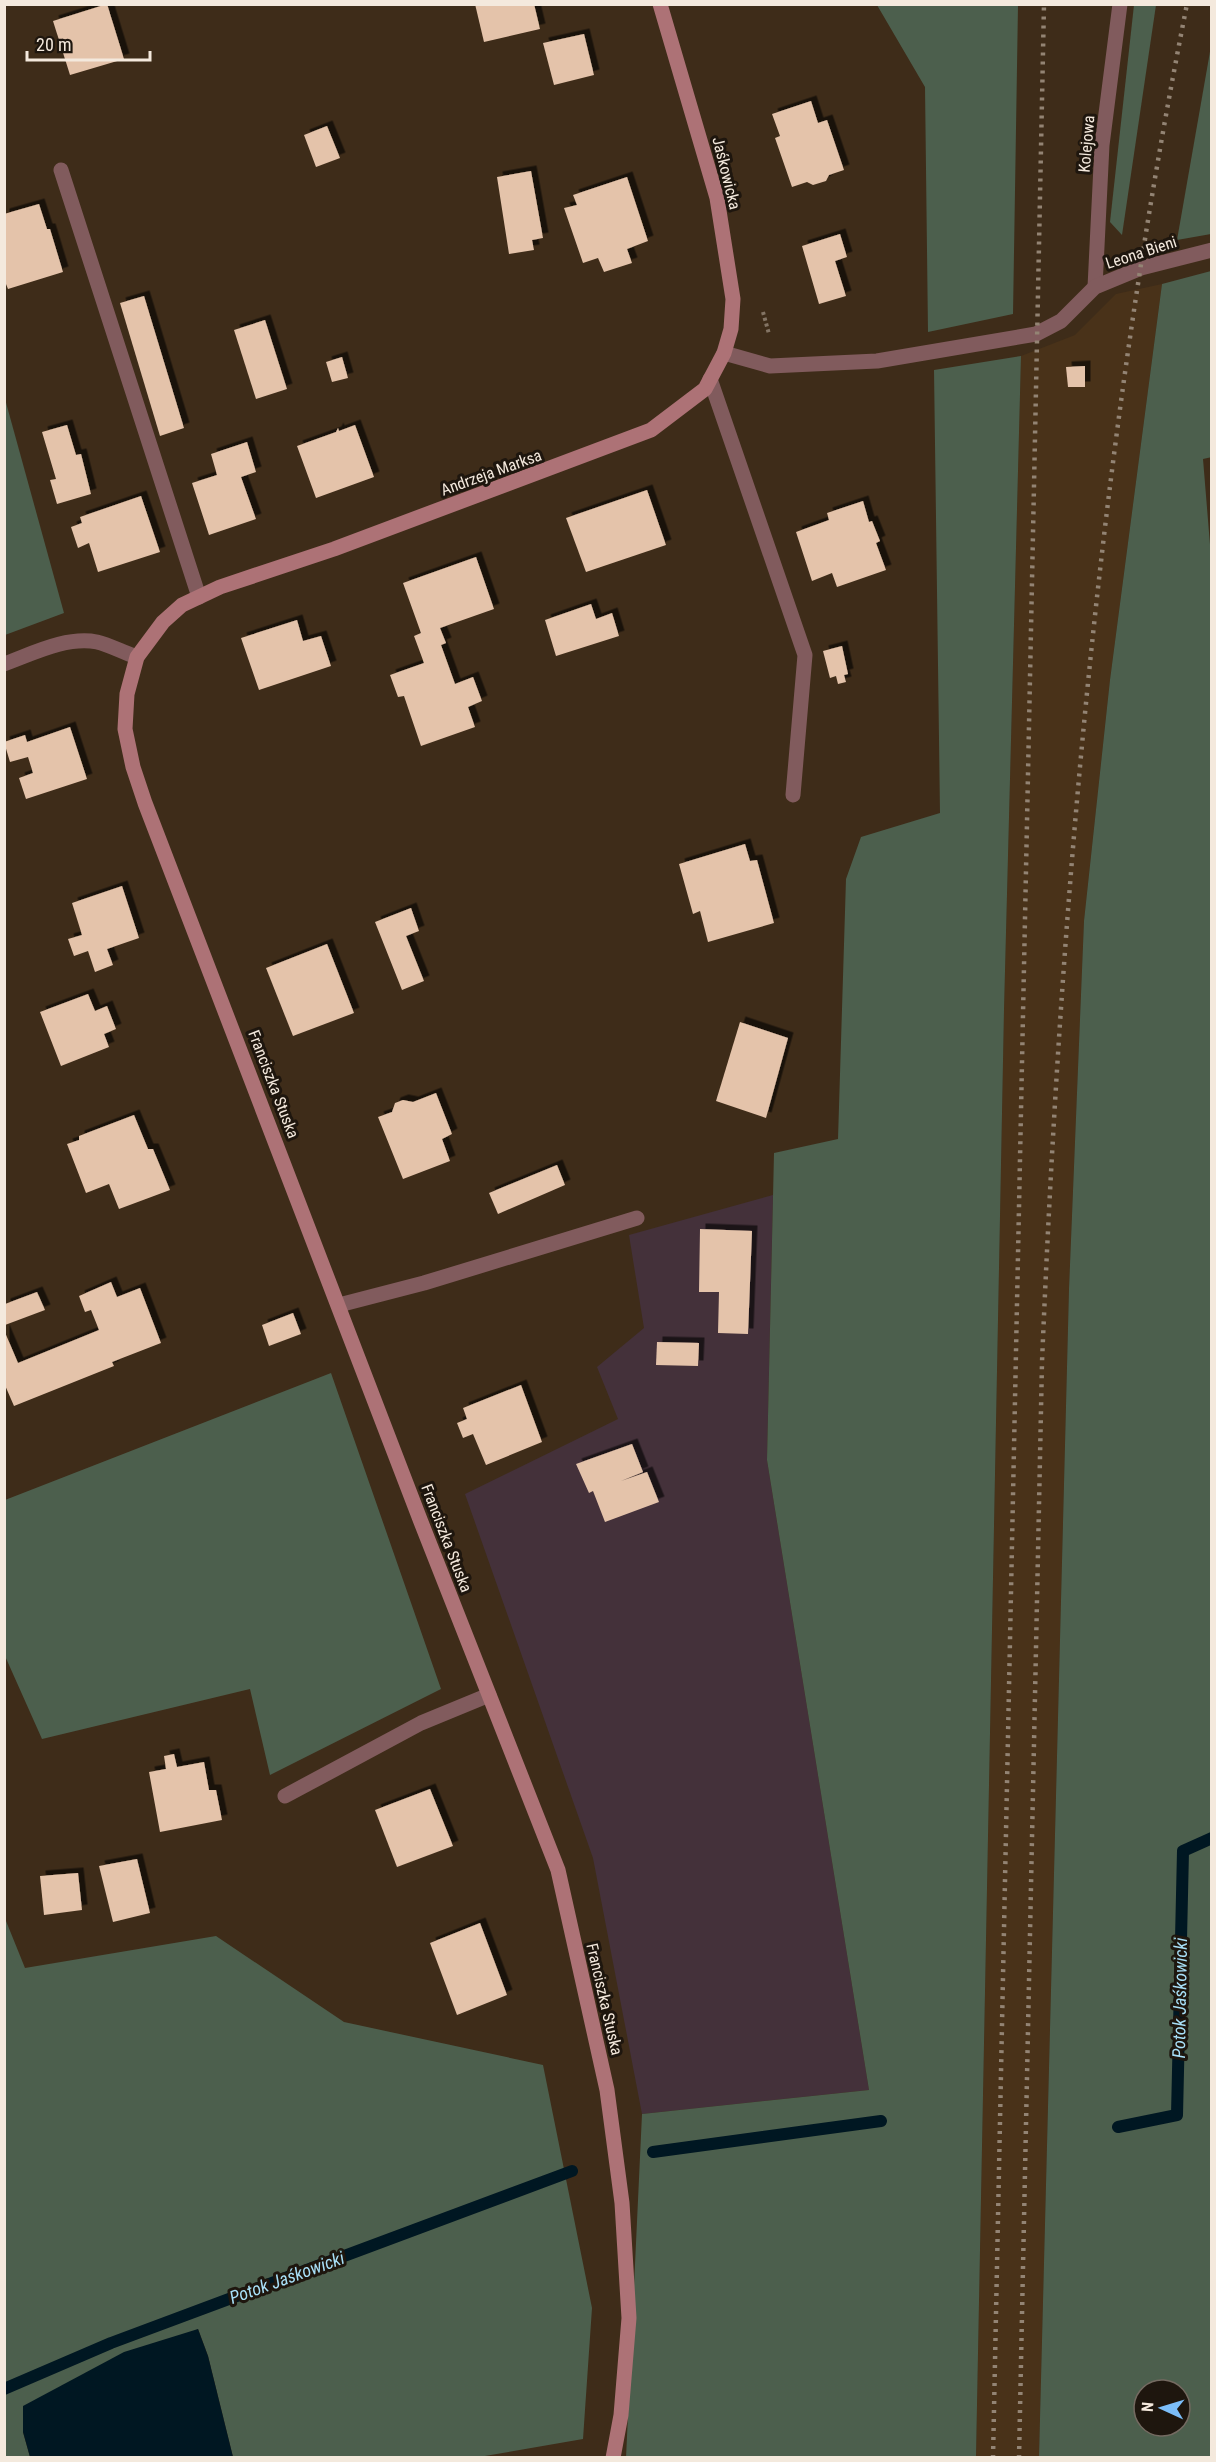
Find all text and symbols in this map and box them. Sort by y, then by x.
scale bar [27,24,150,62]
text: 20 m [36,34,71,55]
street label: Kolejowa [1075,115,1098,173]
street label: Jaśkowicka [708,135,745,211]
street label: Leona Bieni [1103,232,1179,273]
street label: Andrzeja Marksa [438,445,544,500]
street label: Franciszka Stuska [244,1027,303,1141]
street label: Franciszka Stuska [417,1481,476,1595]
water label: Potok Jaśkowicki [1168,1936,1191,2059]
street label: Franciszka Stuska [582,1941,627,2057]
water label: Potok Jaśkowicki [227,2247,348,2308]
north arrow [1132,2378,1192,2438]
text: N [1138,2401,1157,2413]

